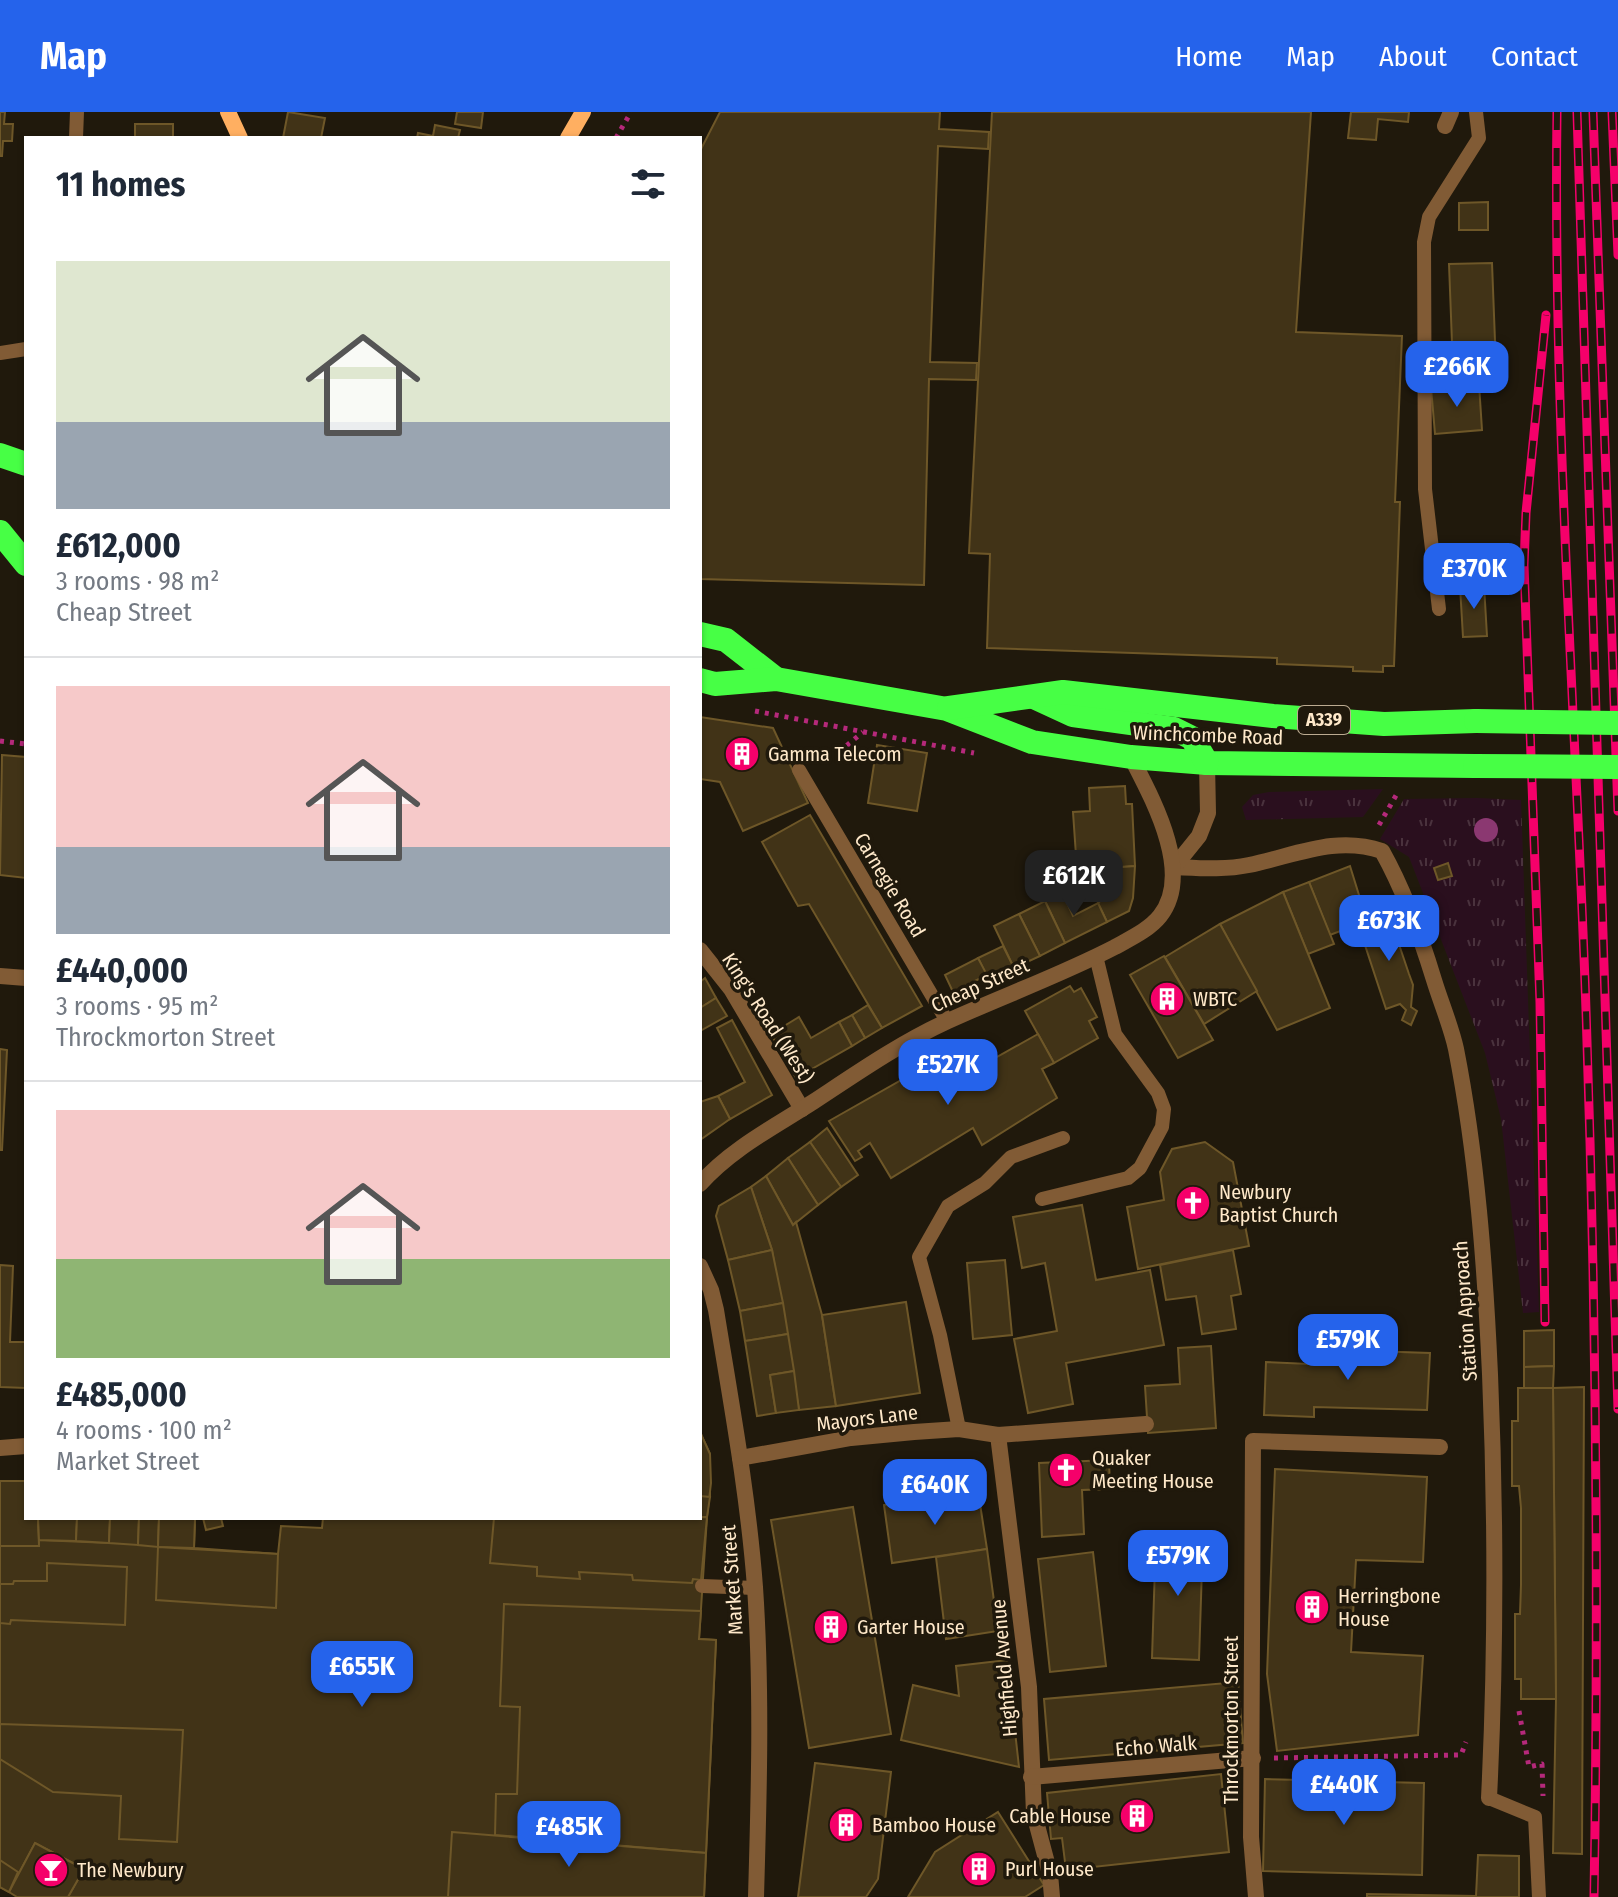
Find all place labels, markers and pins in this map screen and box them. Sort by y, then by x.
pin: £266K [1401,341,1513,409]
pin: £370K [1418,543,1530,611]
building icon: Gamma Telecom [723,735,761,773]
place label: Gamma Telecom [768,742,902,766]
pin: £612K [1018,850,1130,918]
pin: £673K [1333,895,1445,963]
building icon: WBTC [1148,980,1186,1018]
place label: WBTC [1193,987,1237,1011]
pin: £527K [892,1039,1004,1107]
place label: Newbury Baptist Church [1219,1180,1338,1227]
church icon: Newbury Baptist Church [1174,1184,1212,1222]
pin: £579K [1292,1314,1404,1382]
place label: Quaker Meeting House [1092,1446,1214,1493]
church icon: Quaker Meeting House [1047,1451,1085,1489]
pin: £640K [879,1459,991,1527]
pin: £579K [1122,1530,1234,1598]
place label: Herringbone House [1338,1584,1441,1631]
building icon: Herringbone House [1293,1588,1331,1626]
building icon: Garter House [812,1608,850,1646]
place label: Garter House [857,1615,965,1639]
pin: £655K [306,1641,418,1709]
pin: £440K [1288,1759,1400,1827]
building icon: Cable House [1118,1797,1156,1835]
pin: £485K [513,1801,625,1869]
place label: Cable House [1009,1804,1111,1828]
building icon: Bamboo House [827,1806,865,1844]
place label: Bamboo House [872,1813,996,1837]
building icon: Purl House [960,1850,998,1888]
bar icon: The Newbury [32,1851,70,1889]
place label: Purl House [1005,1857,1094,1881]
place label: The Newbury [77,1858,184,1882]

